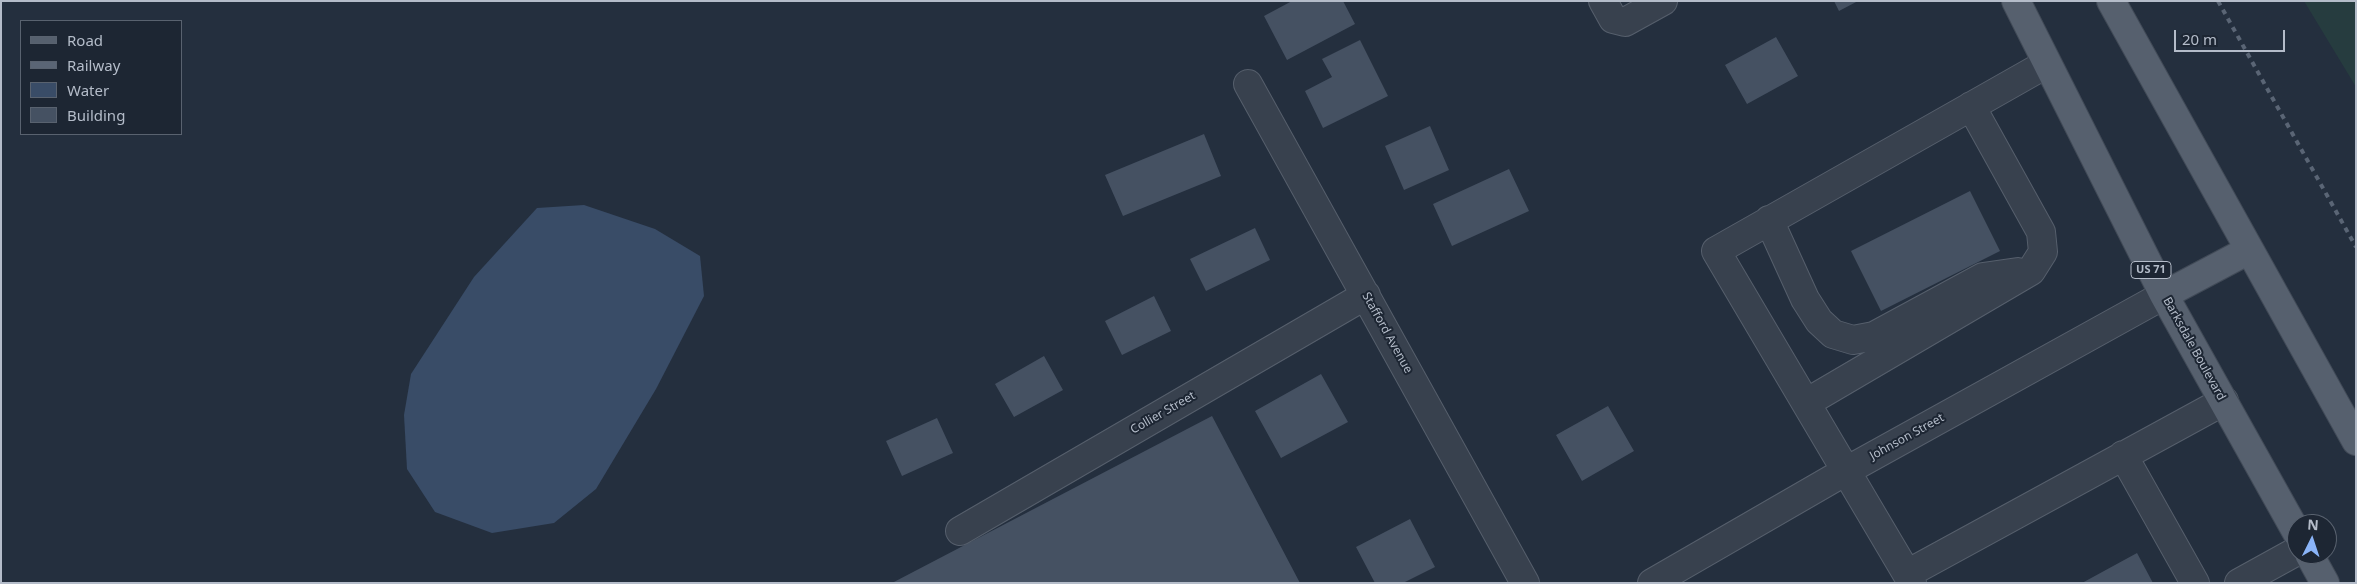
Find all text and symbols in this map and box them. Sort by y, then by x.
legend [20,20,182,135]
scale bar [2177,20,2288,52]
text: 20 m [2182,29,2217,49]
text: Road [67,30,103,50]
text: Railway [67,55,120,75]
text: Water [67,80,109,100]
text: Building [67,105,125,125]
road number: US 71 [2131,262,2171,278]
street label: Stafford Avenue [1359,290,1415,376]
street label: Barksdale Boulevard [2160,295,2228,403]
street label: Collier Street [1128,389,1198,437]
street label: Johnson Street [1867,411,1947,463]
north arrow [2287,514,2337,564]
text: N [2307,515,2319,534]

